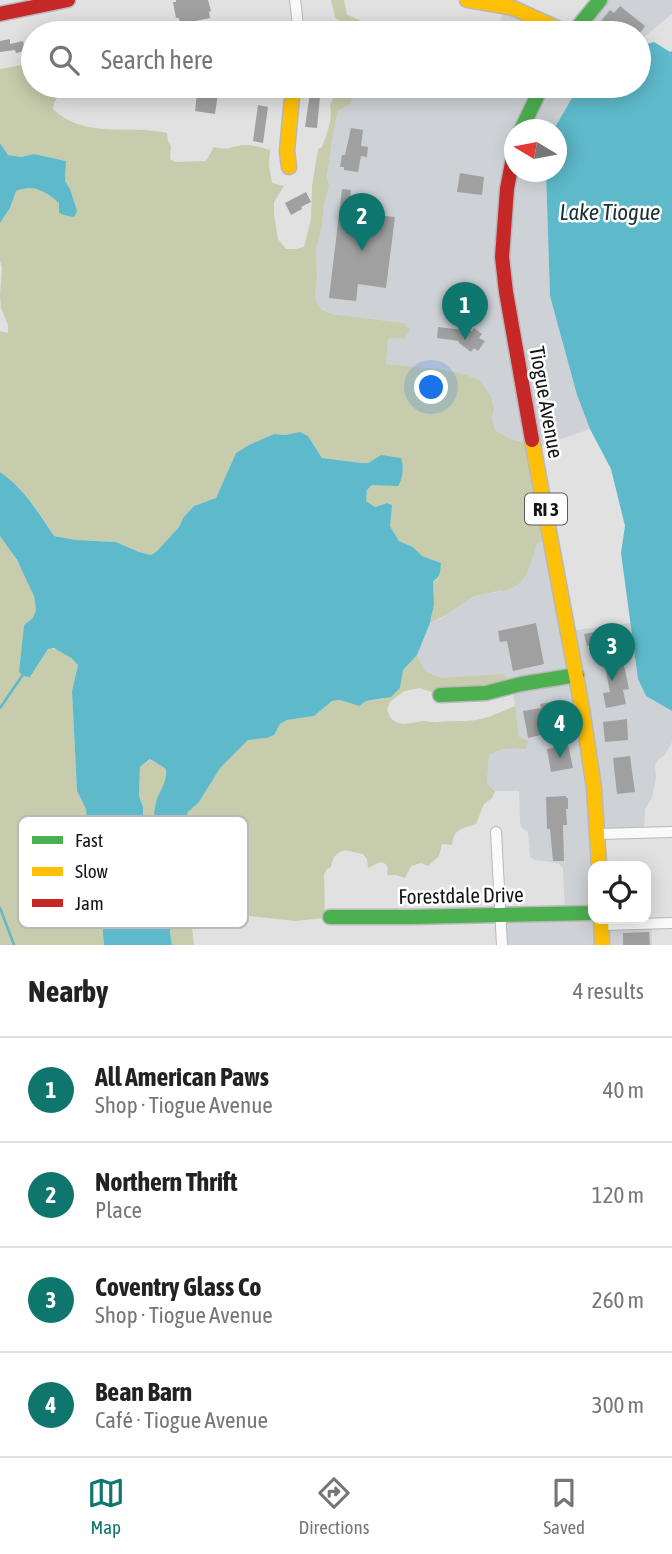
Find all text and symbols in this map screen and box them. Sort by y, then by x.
search box [21,21,651,98]
icon: search [45,41,83,79]
text: Search here [101,45,213,75]
north arrow [504,119,567,182]
pin: 2 [339,193,385,251]
water label: Lake Tiogue [560,199,660,225]
pin: 1 [442,282,488,340]
street label: Tiogue Avenue [525,344,569,460]
your location [414,370,448,404]
road number: RI 3 [525,494,567,524]
pin: 3 [589,623,635,681]
pin: 4 [537,700,583,758]
legend [18,816,248,928]
text: Fast [75,829,103,851]
text: Slow [75,860,109,882]
map controls [588,861,651,924]
button: locate [588,861,651,924]
street label: Forestdale Drive [398,882,524,908]
text: Jam [75,892,104,914]
text: Nearby [28,974,108,1008]
text: 4 results [573,978,644,1004]
text: All American Paws [95,1062,269,1092]
text: 1 [46,1077,56,1103]
text: 40 m [603,1077,644,1103]
text: Shop · Tiogue Avenue [95,1092,273,1118]
text: Northern Thrift [95,1167,238,1197]
text: 2 [46,1182,56,1208]
text: 120 m [592,1182,644,1208]
text: Place [95,1197,142,1223]
text: Coventry Glass Co [95,1272,262,1302]
text: 3 [46,1287,56,1313]
text: 260 m [592,1287,644,1313]
text: Shop · Tiogue Avenue [95,1302,273,1328]
text: Bean Barn [95,1377,192,1407]
text: 4 [46,1392,56,1418]
text: 300 m [592,1392,644,1418]
text: Café · Tiogue Avenue [95,1407,268,1433]
tab: Map [87,1474,125,1538]
tab: Directions [299,1474,369,1538]
tab: Saved [543,1474,585,1538]

